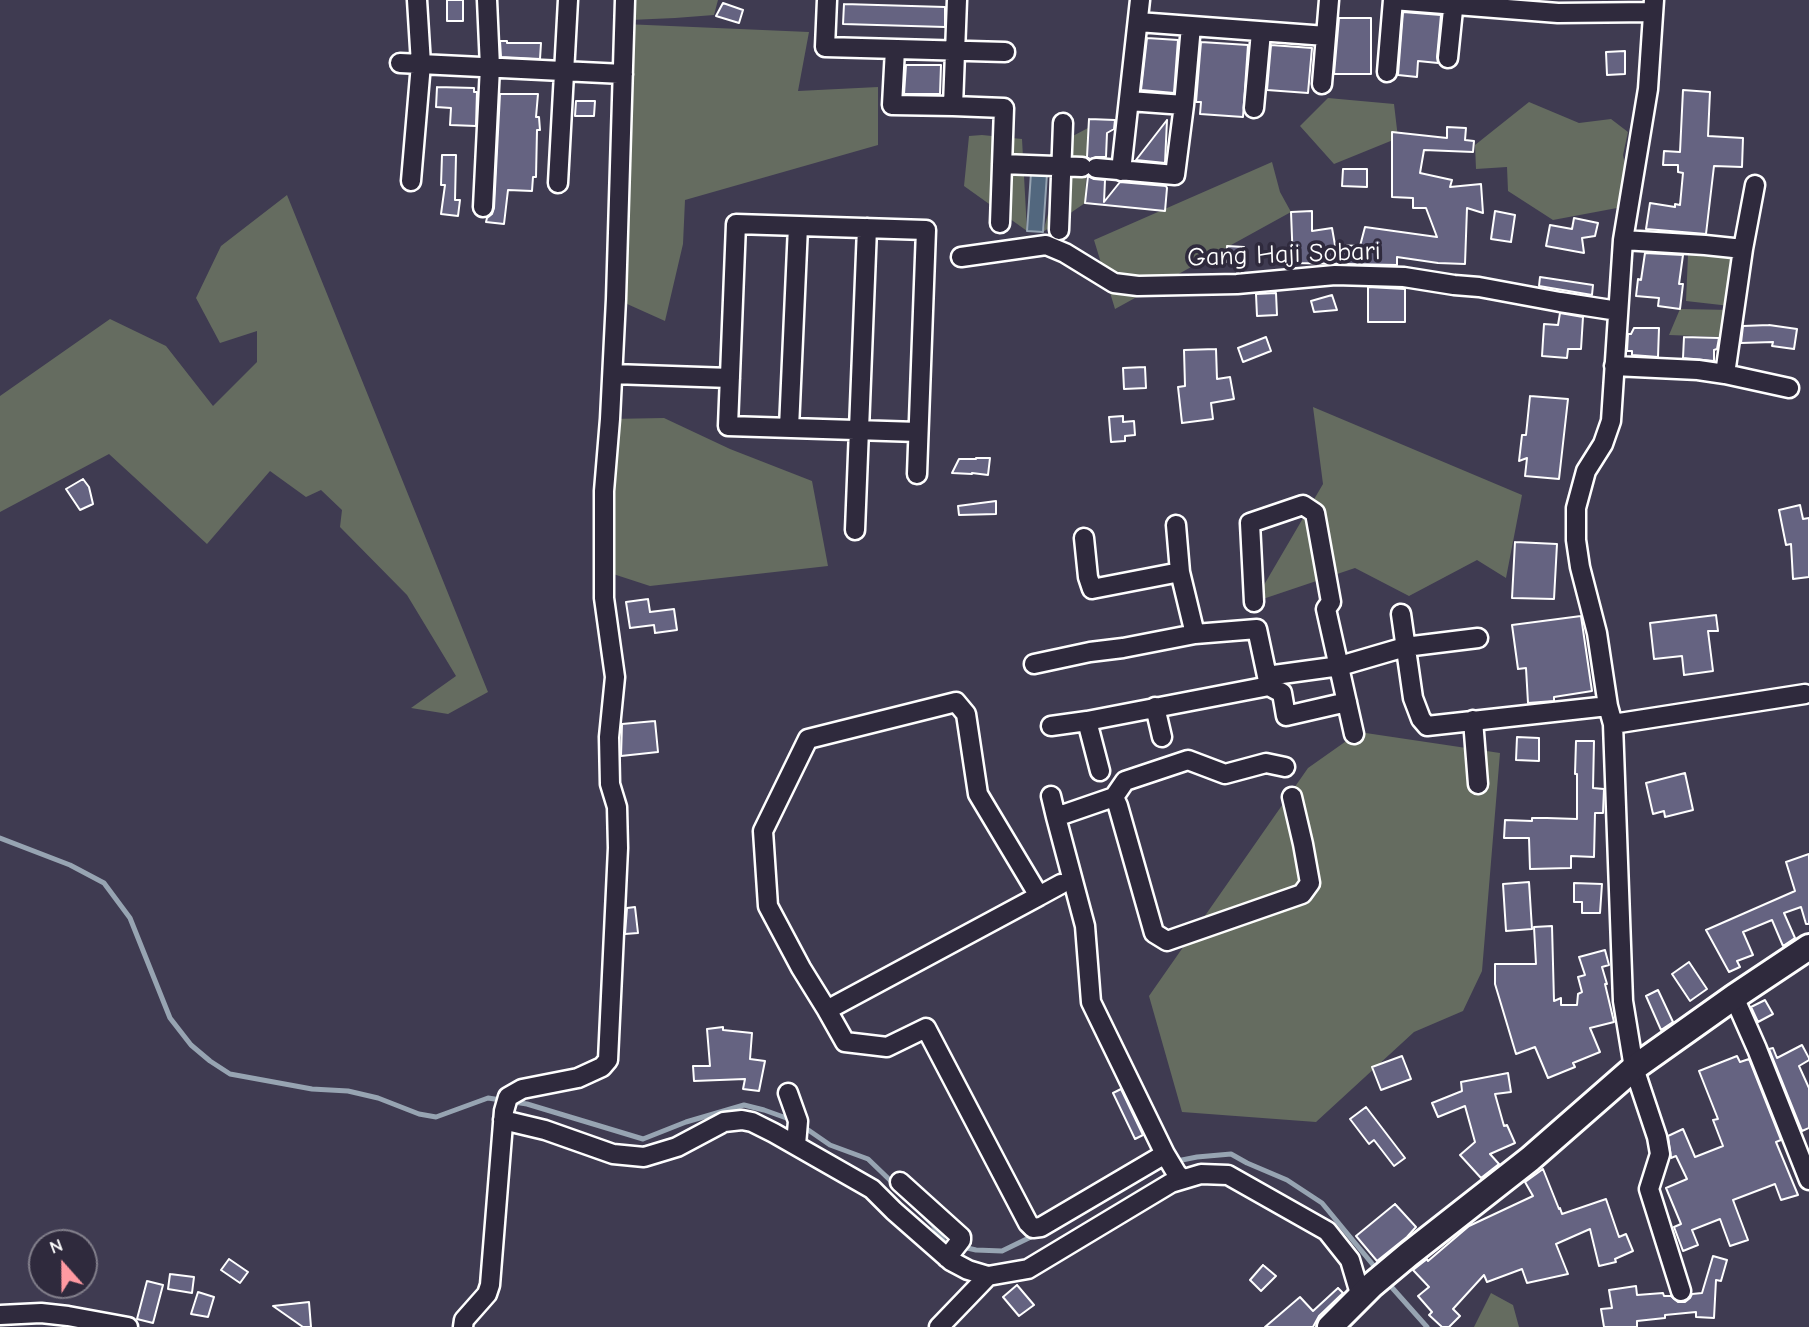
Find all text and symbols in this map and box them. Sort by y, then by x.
street label: Gang Haji Sobari [1187,236,1381,274]
north arrow [28,1229,98,1299]
text: N [46,1234,66,1259]

